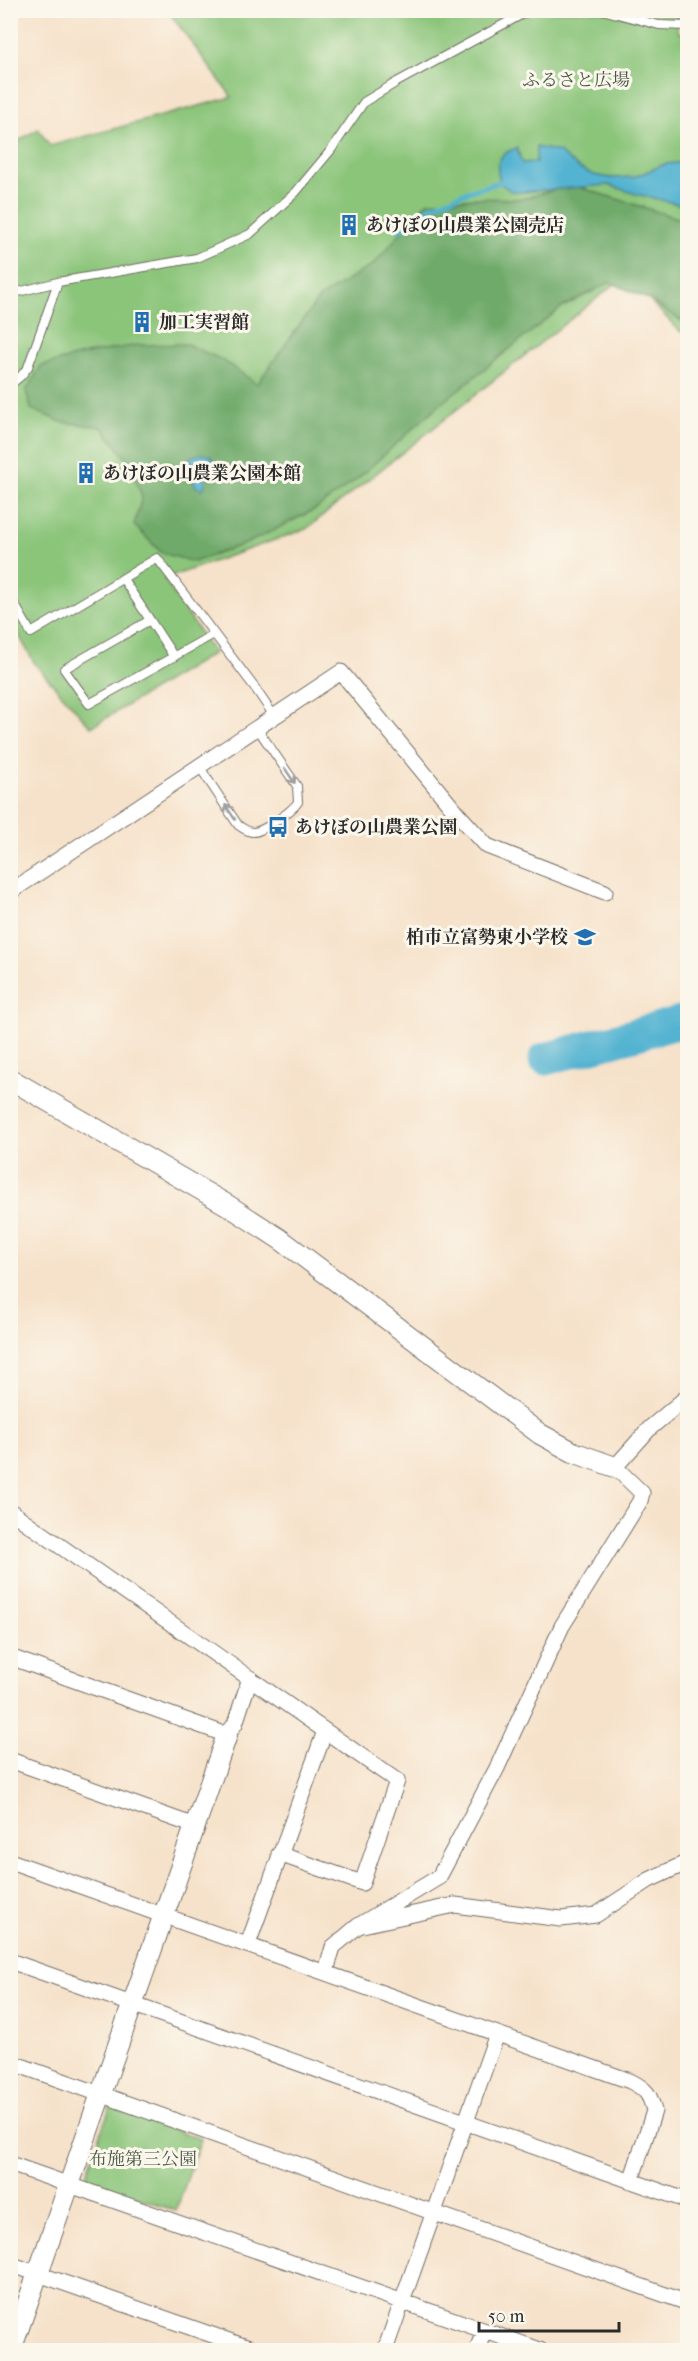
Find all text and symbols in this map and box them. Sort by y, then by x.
park label: ふるさと広場 [522,70,630,91]
building icon: あけぼの山農業公園売店 [337,213,361,237]
place label: あけぼの山農業公園売店 [366,215,564,236]
building icon: 加工実習館 [130,310,154,334]
place label: 加工実習館 [159,312,249,333]
building icon: あけぼの山農業公園本館 [74,461,98,485]
place label: あけぼの山農業公園本館 [103,463,301,484]
one-way arrow [284,767,296,784]
one-way arrow [224,805,236,821]
bus stop icon: あけぼの山農業公園 [266,815,290,839]
place label: あけぼの山農業公園 [295,817,457,838]
school or university icon: 柏市立富勢東小学校 [573,925,597,949]
place label: 柏市立富勢東小学校 [406,927,568,948]
park label: 布施第三公園 [89,2149,197,2170]
scale bar [479,2295,618,2333]
text: 50 m [488,2306,525,2327]

